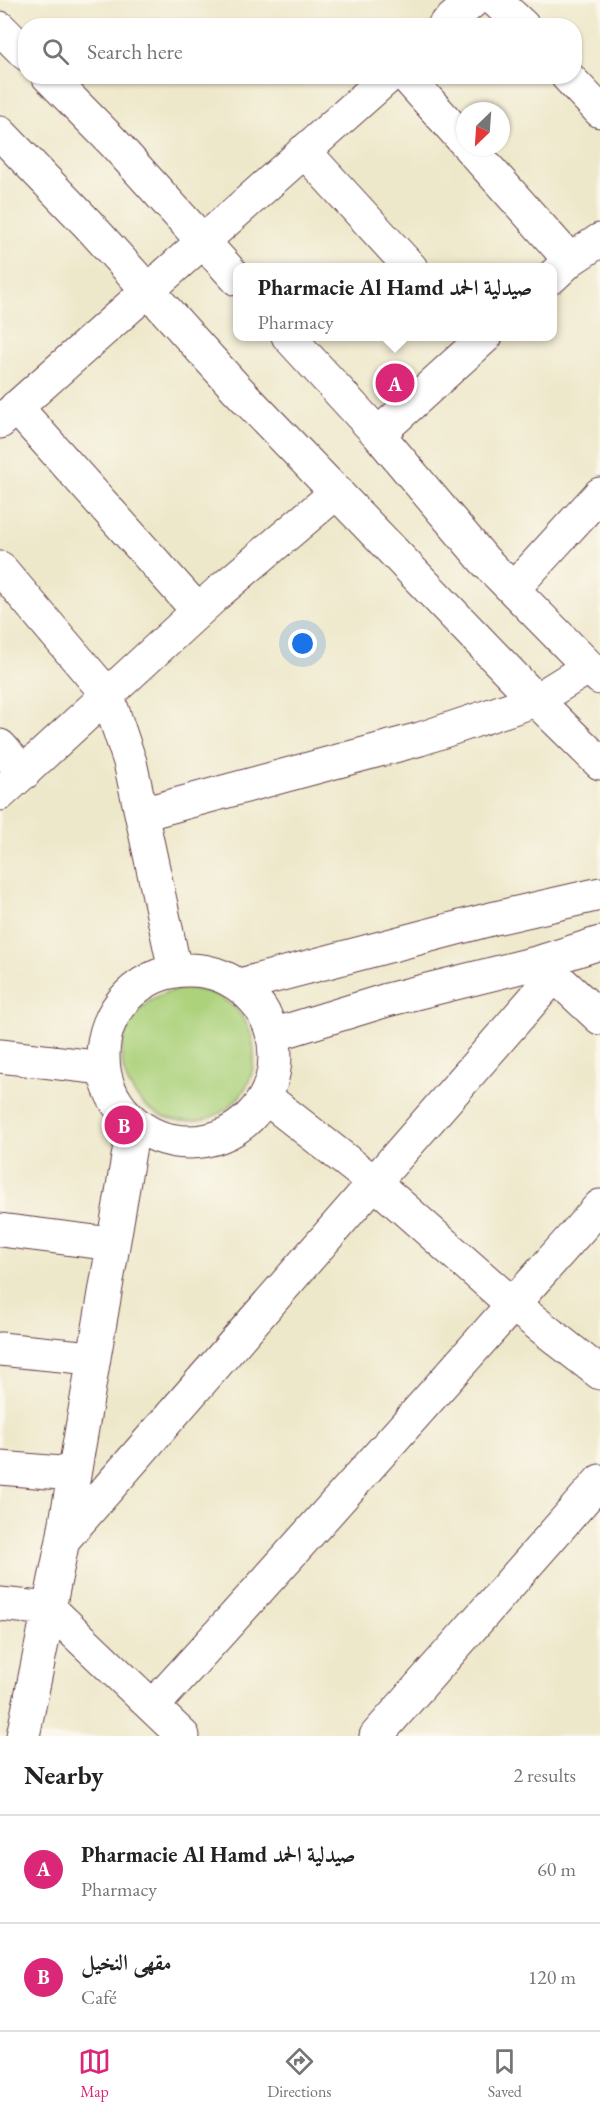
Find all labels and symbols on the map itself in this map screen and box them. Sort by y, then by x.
north arrow [456,102,510,156]
pin: A [376,360,414,406]
your location [288,629,317,658]
pin: B [104,1102,144,1148]

